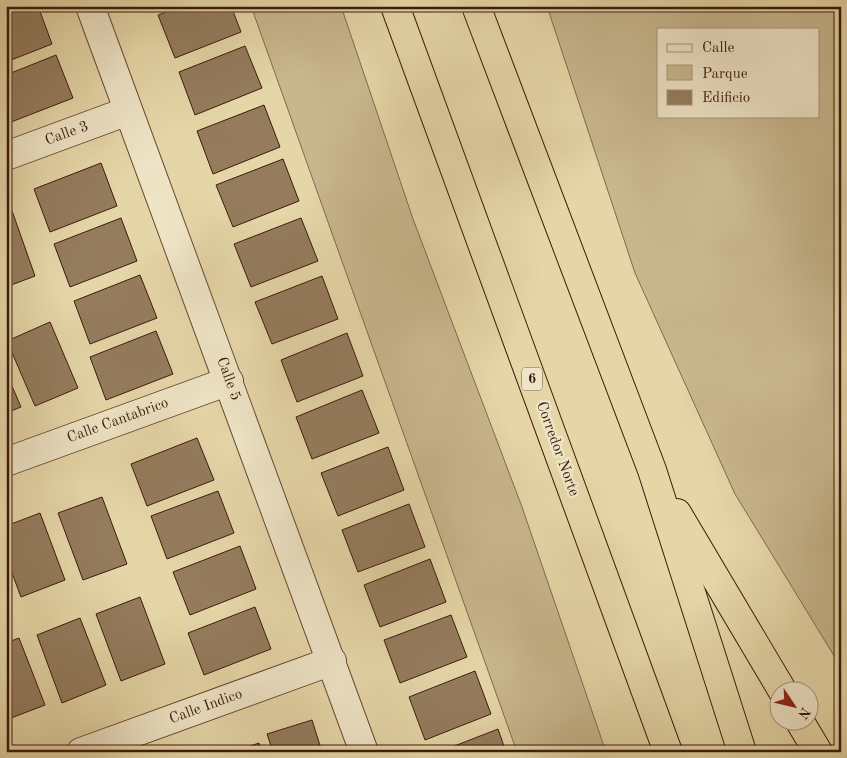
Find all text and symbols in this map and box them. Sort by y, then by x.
legend [657,28,820,118]
text: Calle [702,41,735,56]
text: Parque [702,67,748,82]
text: Edificio [702,91,750,106]
street label: Calle 3 [43,119,91,149]
street label: Calle 5 [213,355,243,403]
road number: 6 [522,368,542,390]
street label: Calle Cantabrico [65,396,171,446]
street label: Corredor Norte [533,400,581,498]
north arrow [770,680,820,730]
street label: Calle Indico [167,687,245,727]
text: N [795,704,813,722]

